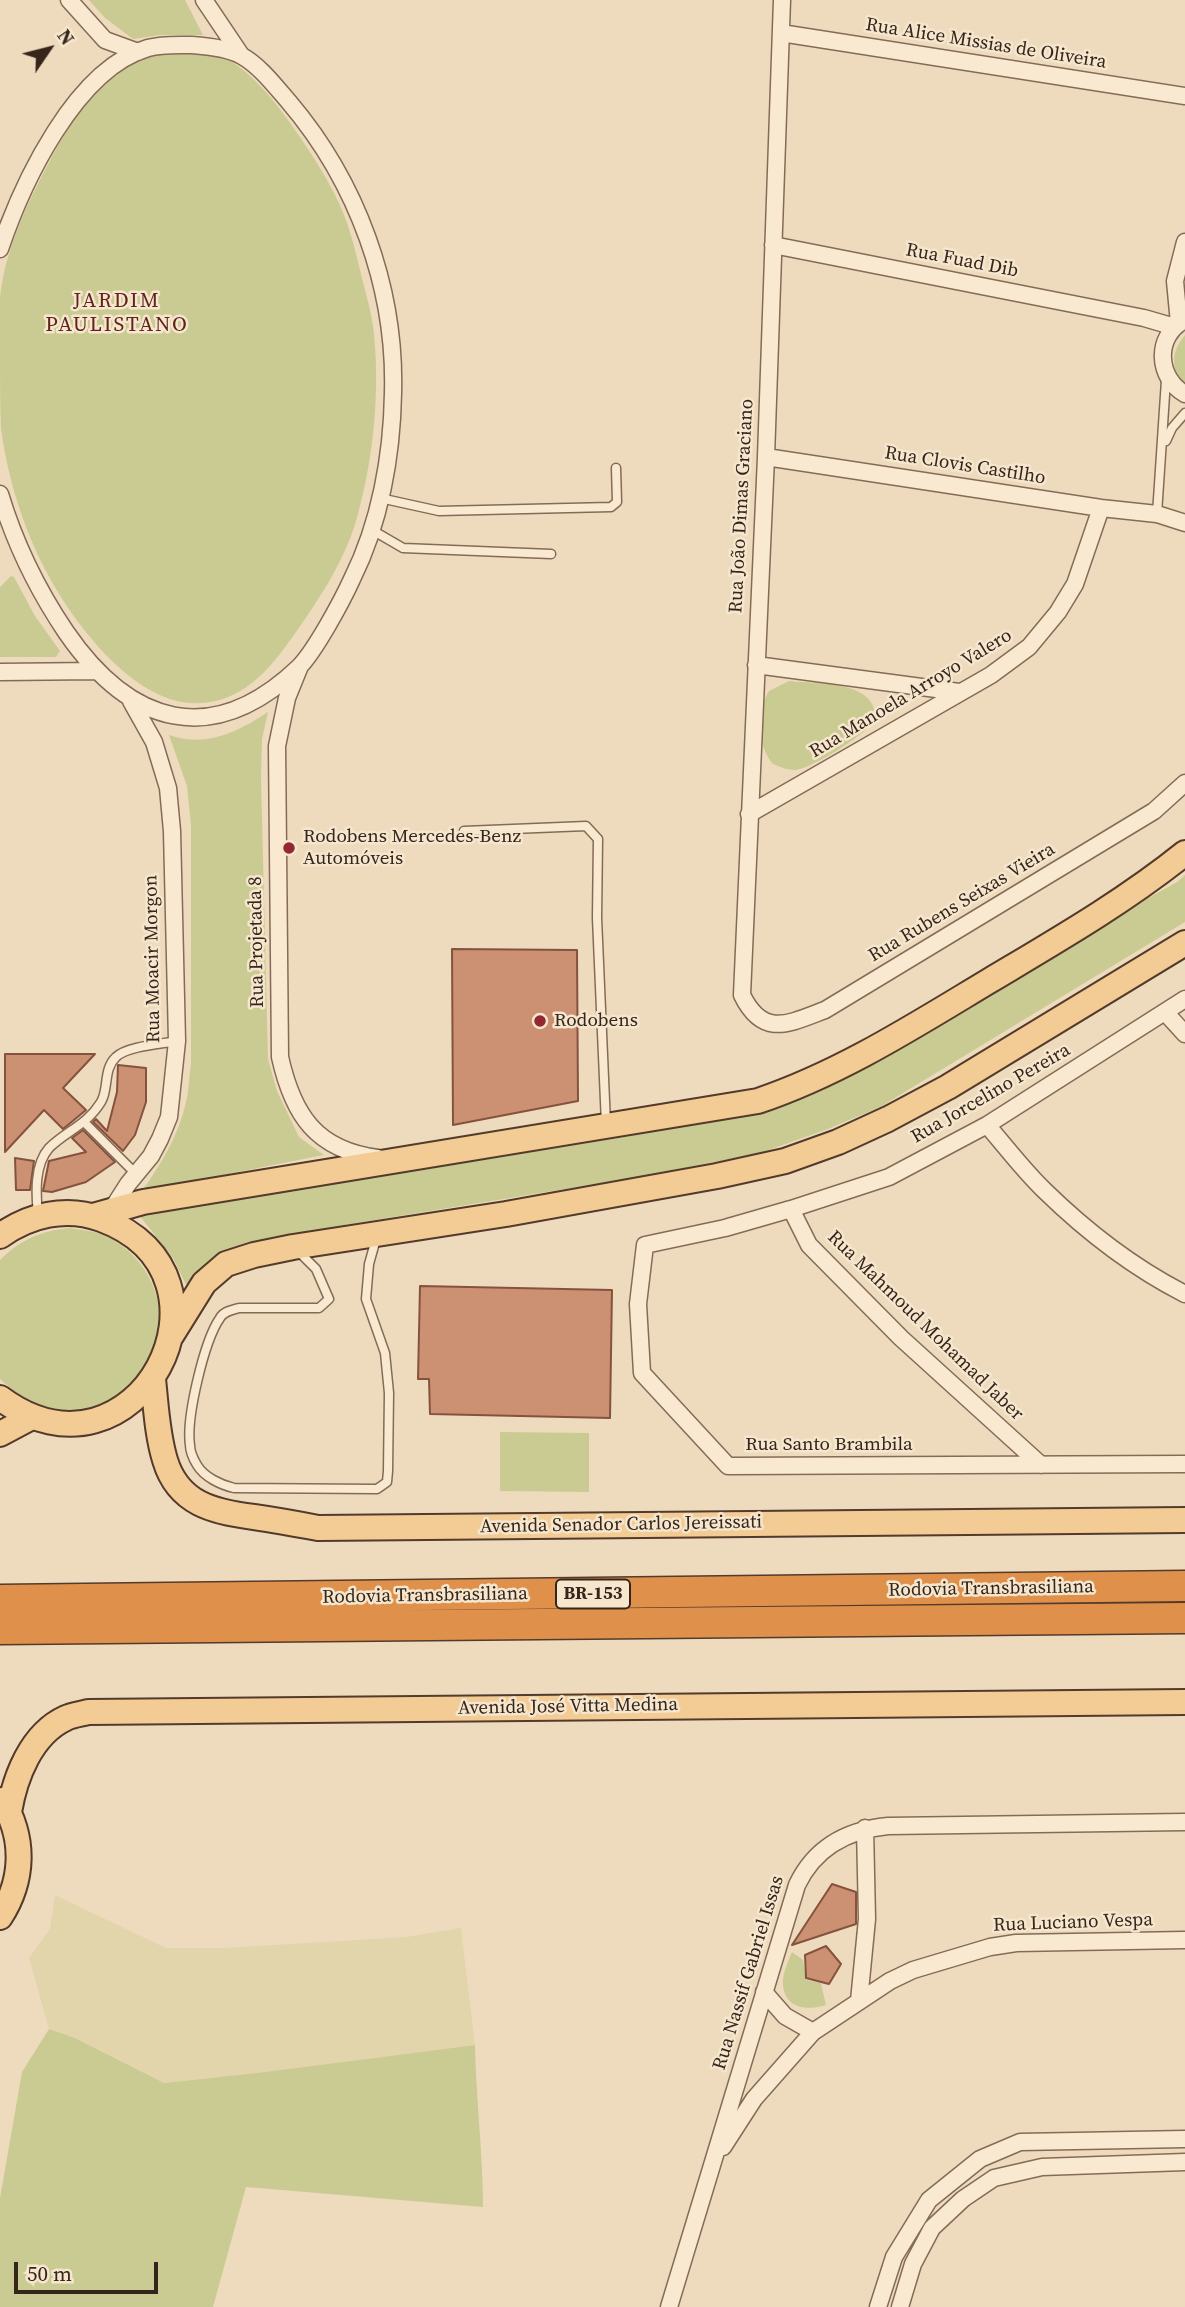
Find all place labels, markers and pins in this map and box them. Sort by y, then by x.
place label: Rodobens Mercedes-Benz Automóveis [303,826,521,870]
marker: Rodobens Mercedes-Benz Automóveis [281,840,297,856]
place label: Rodobens [554,1010,638,1032]
marker: Rodobens [532,1013,548,1029]

